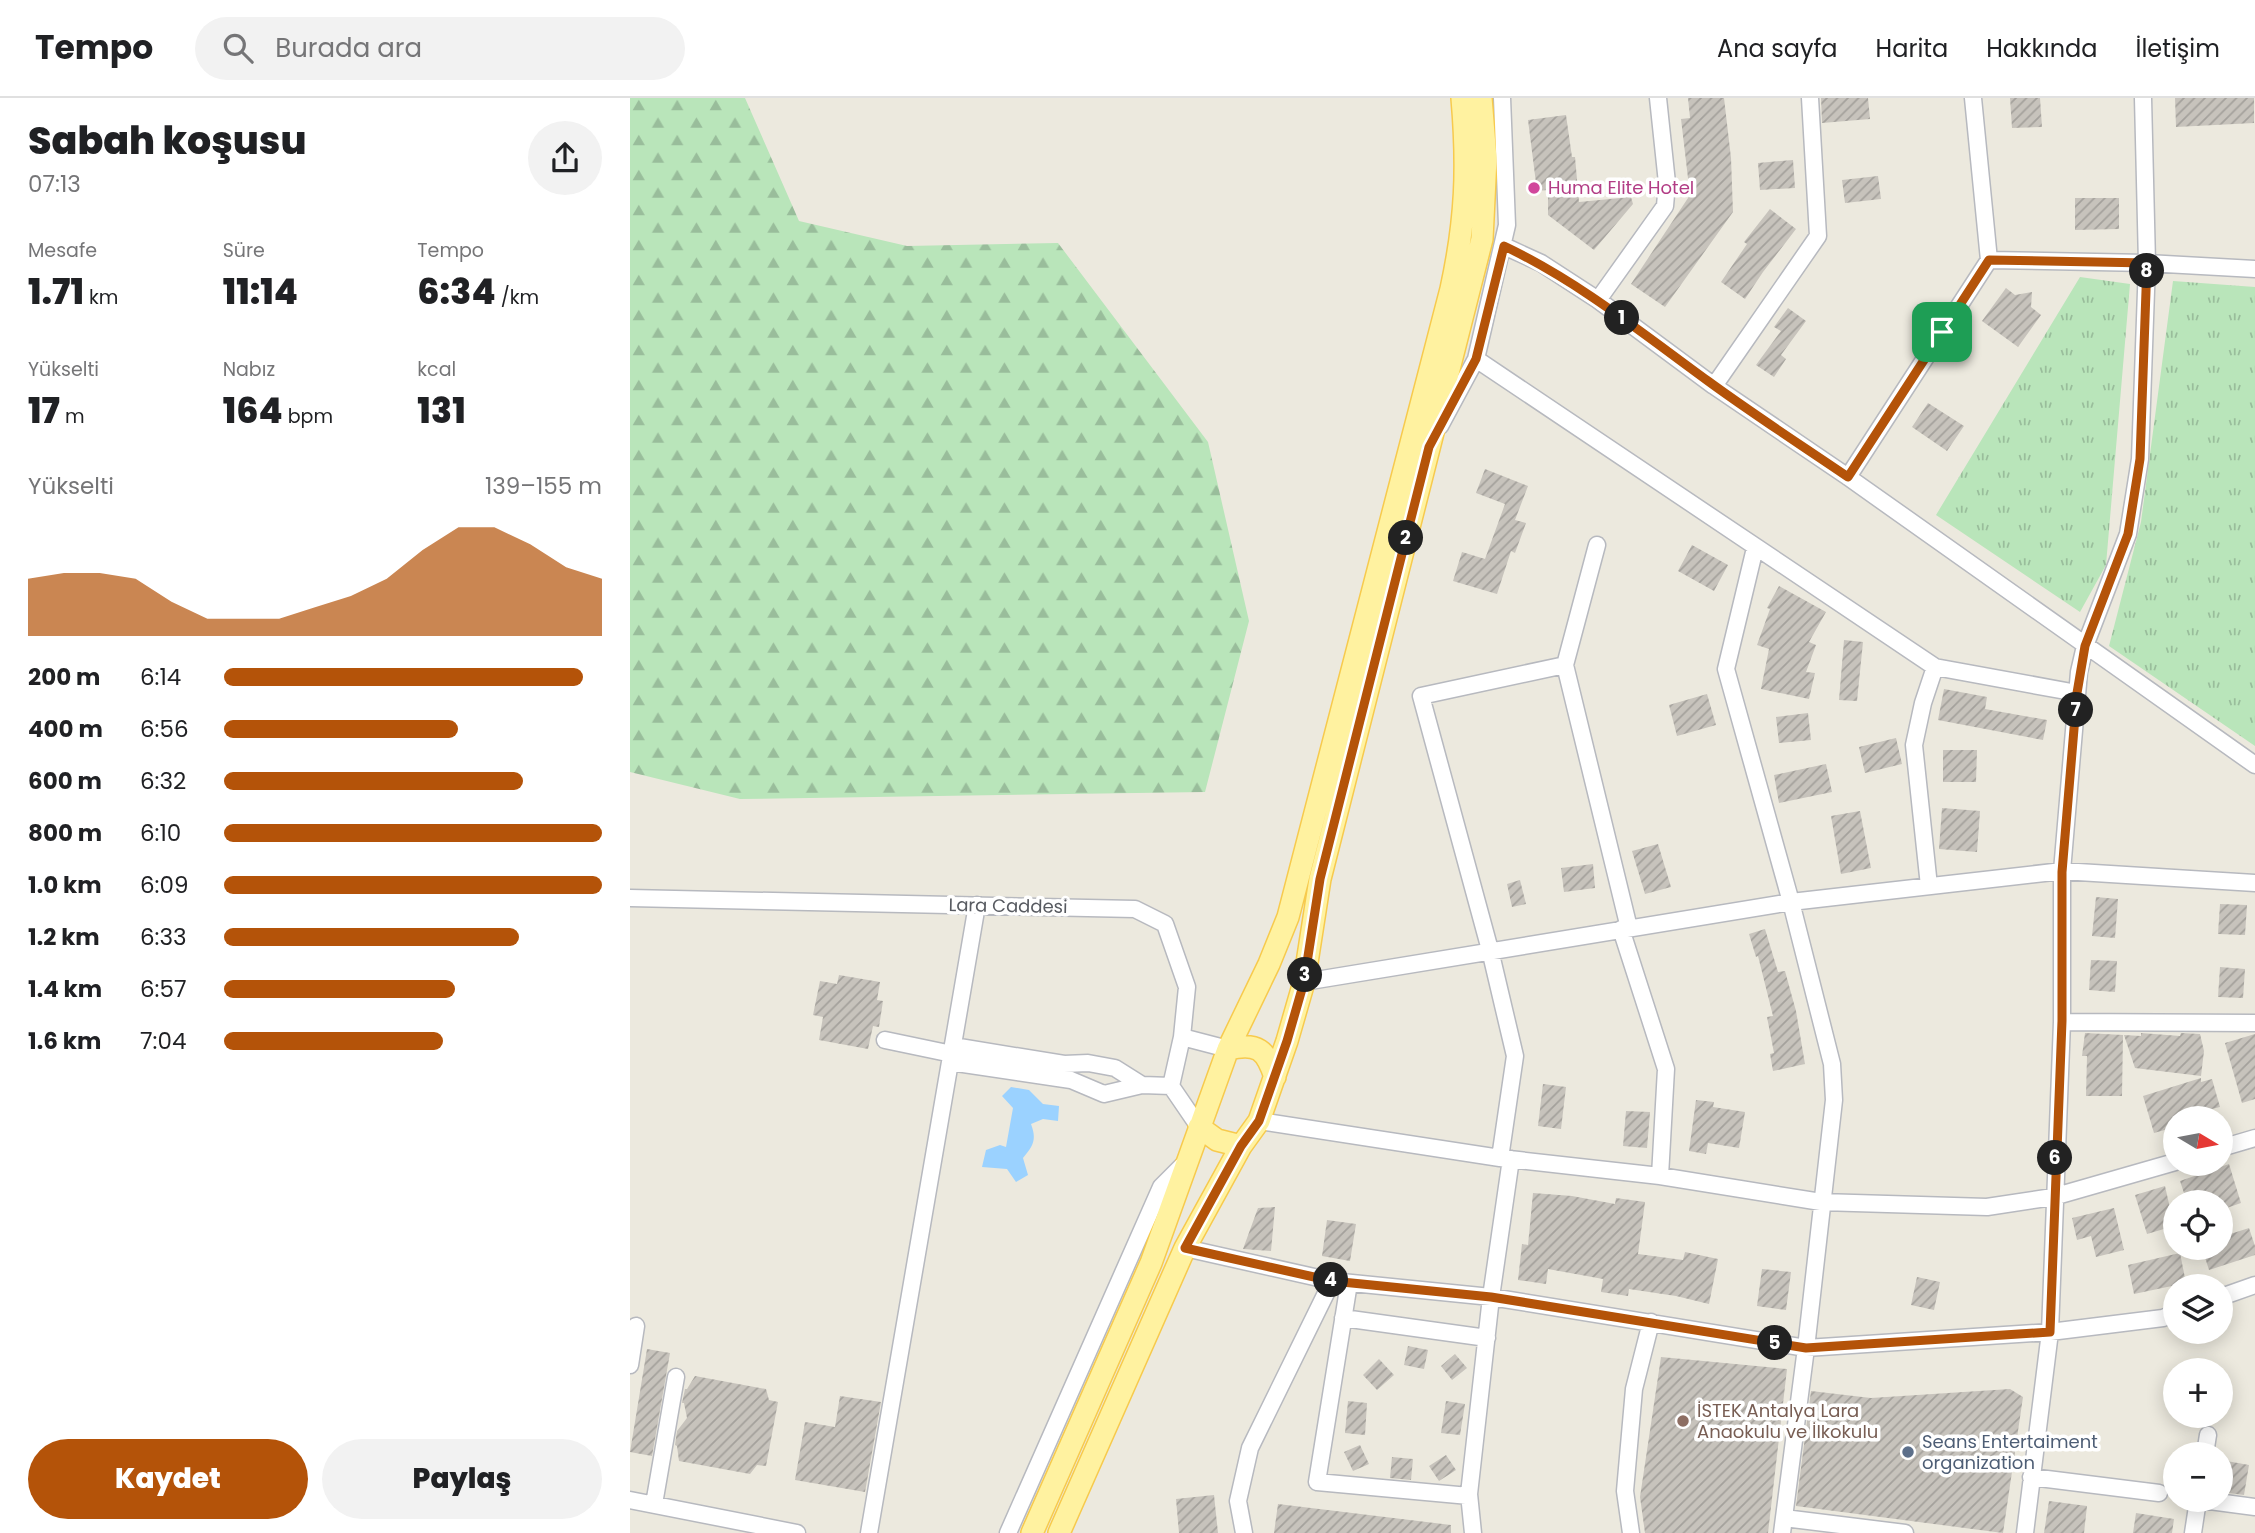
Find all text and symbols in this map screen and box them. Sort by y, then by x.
search box [195,17,685,80]
text: Tempo [35,24,153,71]
icon: search [219,29,257,67]
text: Burada ara [275,30,422,66]
text: Ana sayfa [1717,32,1838,65]
text: Harita [1876,32,1948,65]
text: Hakkında [1986,32,2098,65]
text: İletişim [2136,32,2220,65]
text: Sabah koşusu [28,114,306,167]
button: share [528,121,602,195]
text: 07:13 [28,168,81,200]
place label: Huma Elite Hotel [1548,175,1694,200]
marker: Huma Elite Hotel [1526,180,1542,196]
text: Mesafe [28,237,97,264]
text: Süre [223,237,265,264]
text: Tempo [417,237,484,264]
pin: 8 [2130,254,2164,288]
text: 8 [2140,257,2153,284]
text: 1.71 [28,267,84,316]
text: 11:14 [223,267,298,316]
text: 6:34 [417,267,496,316]
text: km [84,284,118,311]
text: /km [496,284,539,311]
pin: 1 [1604,300,1640,336]
pin [1912,302,1972,362]
text: 1 [1618,304,1625,331]
icon: arrive [1923,313,1961,351]
text: Yükselti [28,356,99,383]
text: Nabız [223,356,275,383]
text: kcal [417,356,456,383]
text: 17 [28,386,60,435]
text: 164 [223,386,283,435]
text: 131 [417,386,466,435]
text: m [60,403,85,430]
text: bpm [283,403,333,430]
text: Yükselti [28,470,114,502]
text: 139–155 m [485,470,602,502]
pin: 2 [1388,520,1424,556]
text: 2 [1400,524,1411,551]
text: 200 m [28,661,100,693]
text: 6:14 [140,661,181,693]
pin: 7 [2058,692,2094,728]
text: 7 [2070,696,2081,723]
text: 400 m [28,713,103,745]
text: 6:56 [140,713,189,745]
text: 600 m [28,765,102,797]
text: 6:32 [140,765,186,797]
text: 800 m [28,817,102,849]
text: 6:10 [140,817,181,849]
text: 1.0 km [28,869,102,901]
text: 6:09 [140,869,188,901]
street label: Lara Caddesi [948,892,1068,919]
text: 1.2 km [28,921,100,953]
text: 6:33 [140,921,187,953]
pin: 3 [1288,958,1322,992]
text: 3 [1299,961,1310,988]
text: 1.4 km [28,973,102,1005]
text: 6:57 [140,973,187,1005]
text: 1.6 km [28,1025,101,1057]
text: 7:04 [140,1025,186,1057]
north arrow [2163,1106,2233,1176]
map controls [2163,1106,2233,1512]
pin: 6 [2038,1140,2072,1176]
text: 6 [2048,1144,2061,1171]
button: locate [2163,1190,2233,1260]
pin: 4 [1314,1262,1348,1298]
text: 4 [1324,1266,1337,1293]
button: layers [2163,1274,2233,1344]
pin: 5 [1758,1326,1792,1360]
text: 5 [1768,1329,1781,1356]
button: + [2163,1358,2233,1428]
place label: İSTEK Antalya Lara Anaokulu ve İlkokulu [1697,1398,1878,1444]
marker: İSTEK Antalya Lara Anaokulu ve İlkokulu [1675,1413,1691,1429]
place label: Seans Entertaiment organization [1922,1429,2098,1475]
button: Kaydet [28,1439,308,1519]
button: Paylaş [322,1439,602,1519]
button: − [2163,1442,2233,1512]
marker: Seans Entertaiment organization [1900,1444,1916,1460]

